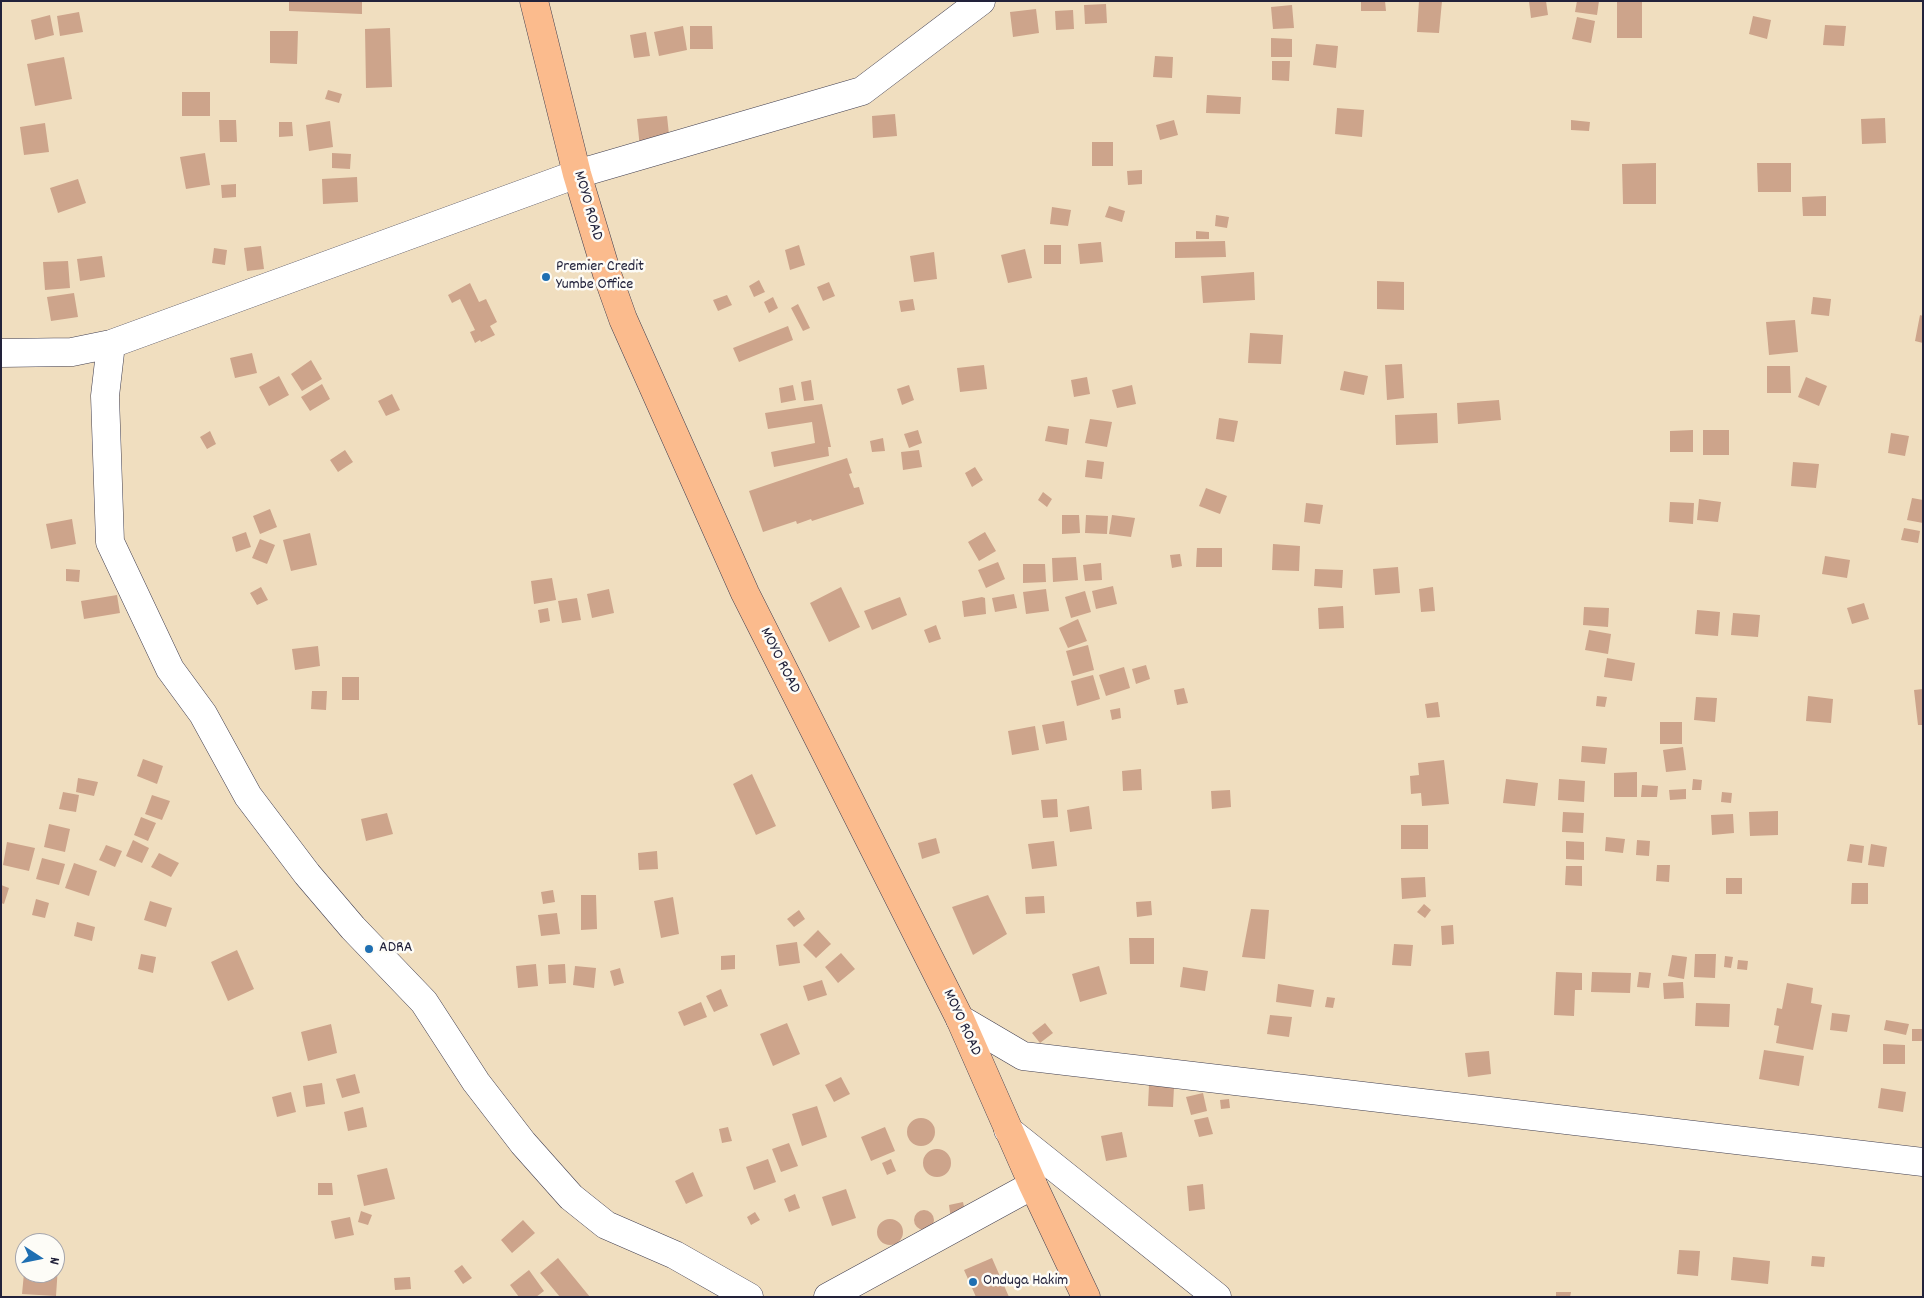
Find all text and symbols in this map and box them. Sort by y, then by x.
street label: MOYO ROAD [568,169,606,243]
place label: Premier Credit Yumbe Office [556,258,644,296]
marker: Premier Credit Yumbe Office [540,271,552,283]
street label: MOYO ROAD [754,625,804,697]
place label: ADRA [379,939,413,959]
marker: ADRA [363,943,375,955]
street label: MOYO ROAD [937,987,985,1059]
north arrow [15,1233,65,1283]
text: N [43,1255,64,1266]
place label: Onduga Hakim [983,1272,1068,1292]
marker: Onduga Hakim [967,1276,979,1288]

